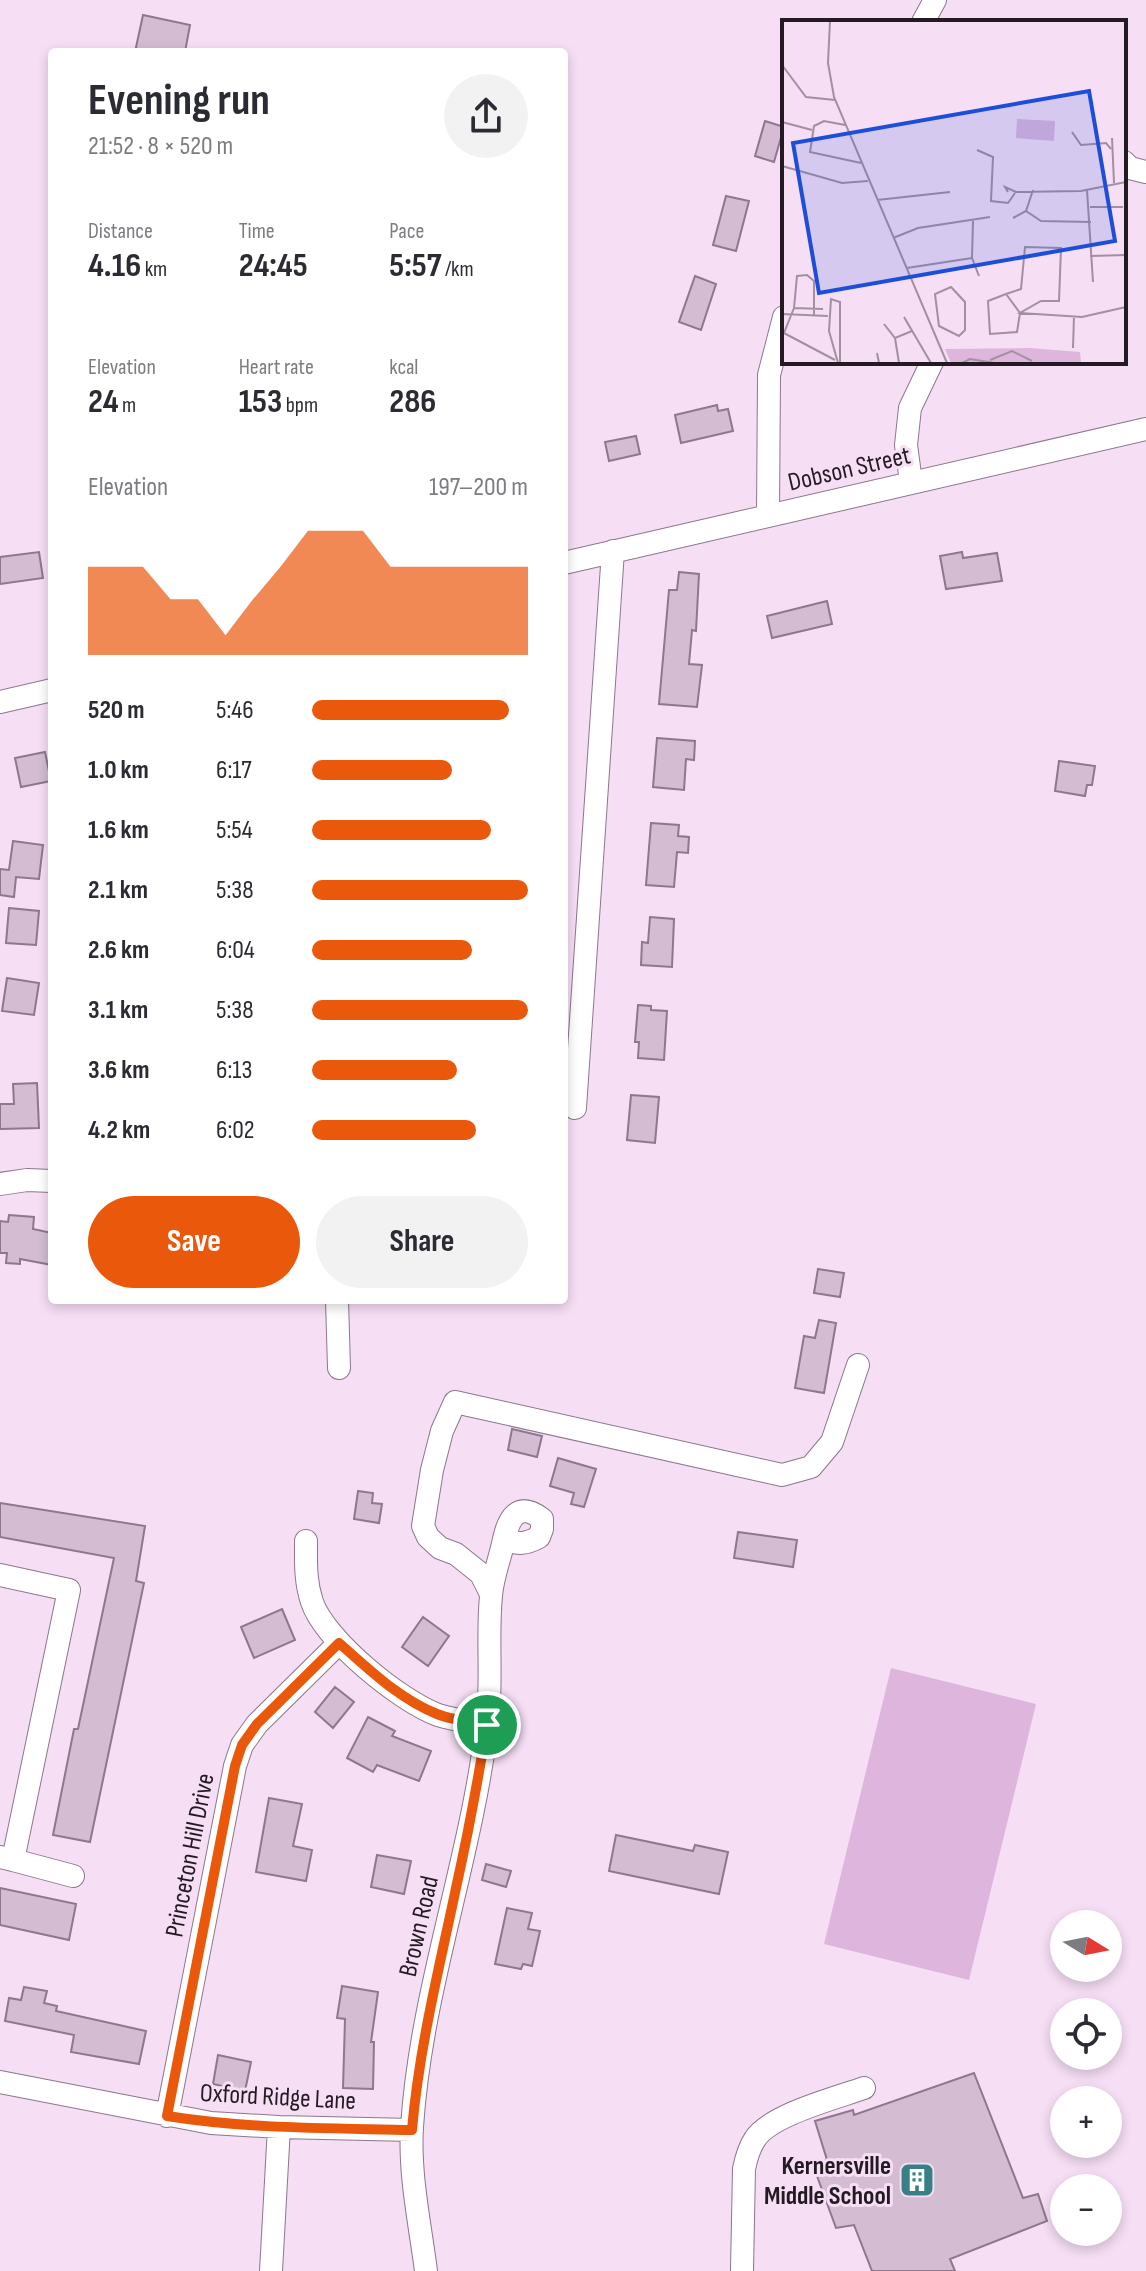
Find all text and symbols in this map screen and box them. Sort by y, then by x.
inset map [782,20,1126,364]
text: Evening run [88,74,270,127]
button: share [444,74,528,158]
text: 21:52 · 8 × 520 m [88,131,233,162]
text: Distance [88,218,153,245]
text: Time [239,218,275,245]
text: Pace [389,218,424,245]
text: 4.16 [88,245,141,286]
text: 24:45 [239,245,308,286]
text: 5:57 [389,245,442,286]
text: km [141,256,167,283]
text: /km [442,256,474,283]
text: Elevation [88,354,156,381]
text: Heart rate [239,354,314,381]
text: kcal [389,354,418,381]
text: 24 [88,381,119,422]
text: 153 [239,381,282,422]
text: 286 [389,381,436,422]
text: m [119,392,136,419]
text: bpm [282,392,318,419]
street label: Dobson Street [785,440,914,499]
text: Elevation [88,472,168,503]
text: 197–200 m [429,472,528,503]
text: 520 m [88,695,144,726]
text: 5:46 [216,695,254,726]
text: 1.0 km [88,755,149,786]
text: 6:17 [216,755,252,786]
text: 1.6 km [88,815,149,846]
text: 5:54 [216,815,253,846]
text: 2.1 km [88,875,148,906]
text: 5:38 [216,875,254,906]
text: 2.6 km [88,935,149,966]
text: 6:04 [216,935,255,966]
text: 3.1 km [88,995,148,1026]
text: 5:38 [216,995,254,1026]
text: 3.6 km [88,1055,150,1086]
text: 6:13 [216,1055,252,1086]
text: 4.2 km [88,1115,150,1146]
text: 6:02 [216,1115,255,1146]
button: Save [88,1196,300,1288]
button: Share [316,1196,528,1288]
pin [453,1691,521,1759]
icon: arrive [465,1703,509,1747]
street label: Princeton Hill Drive [159,1771,222,1940]
street label: Brown Road [393,1873,446,1980]
north arrow [1050,1910,1122,1982]
map controls [1050,1910,1122,2246]
button: locate [1050,1998,1122,2070]
street label: Oxford Ridge Lane [199,2078,357,2117]
button: + [1050,2086,1122,2158]
place label: Kernersville Middle School [764,2151,891,2212]
building icon: Kernersville Middle School [898,2161,936,2199]
button: − [1050,2174,1122,2246]

